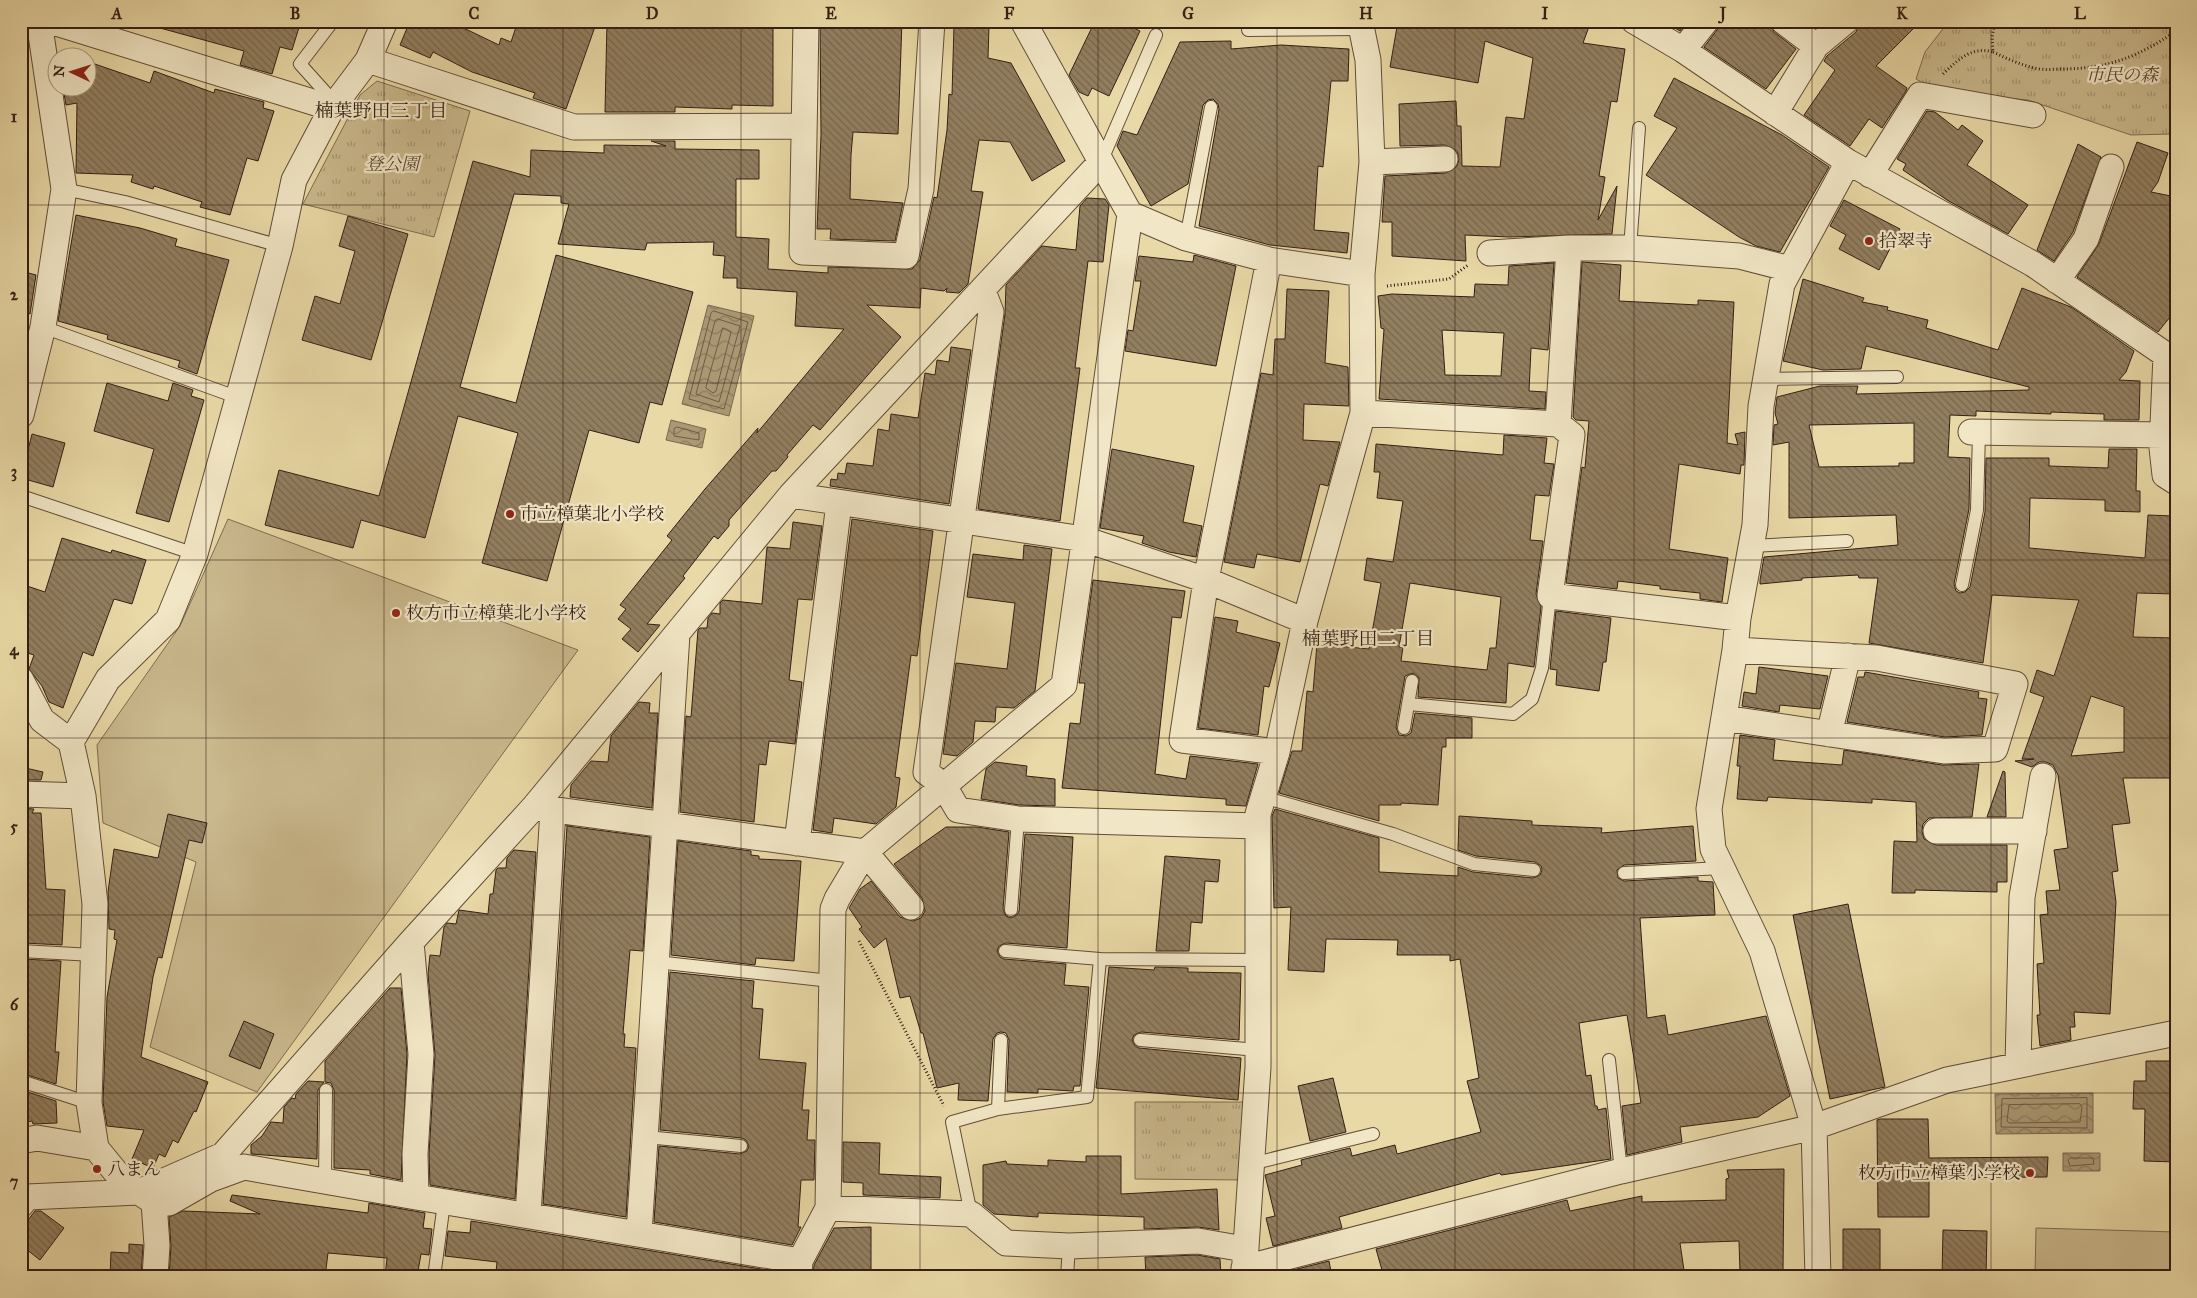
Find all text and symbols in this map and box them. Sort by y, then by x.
text: A [111,4,123,23]
text: B [290,4,300,23]
text: C [469,4,480,23]
text: D [646,4,659,23]
text: E [825,4,837,23]
text: F [1004,4,1015,23]
text: G [1182,4,1194,23]
text: H [1359,4,1373,23]
text: I [1542,4,1549,23]
text: J [1718,4,1727,24]
text: K [1896,4,1908,23]
text: L [2074,4,2086,23]
north arrow [48,48,98,98]
text: N [51,64,68,78]
park label: 市民の森 [2086,64,2160,86]
district label: 楠葉野田三丁目 [314,99,448,122]
text: 1 [11,107,18,126]
park label: 登公園 [365,153,422,175]
place label: 拾翠寺 [1879,230,1933,252]
marker: 拾翠寺 [1863,235,1875,247]
text: 2 [10,285,19,304]
text: 3 [11,462,17,482]
place label: 市立樟葉北小学校 [520,503,664,525]
marker: 市立樟葉北小学校 [504,508,516,520]
place label: 枚方市立樟葉北小学校 [406,602,586,624]
marker: 枚方市立樟葉北小学校 [390,607,402,619]
district label: 楠葉野田二丁目 [1301,627,1435,650]
text: 4 [10,640,20,660]
text: 5 [10,817,18,836]
text: 6 [10,995,19,1014]
place label: 八まん [107,1158,161,1180]
place label: 枚方市立樟葉小学校 [1858,1162,2020,1184]
marker: 八まん [91,1163,103,1175]
marker: 枚方市立樟葉小学校 [2024,1167,2036,1179]
text: 7 [10,1172,19,1191]

